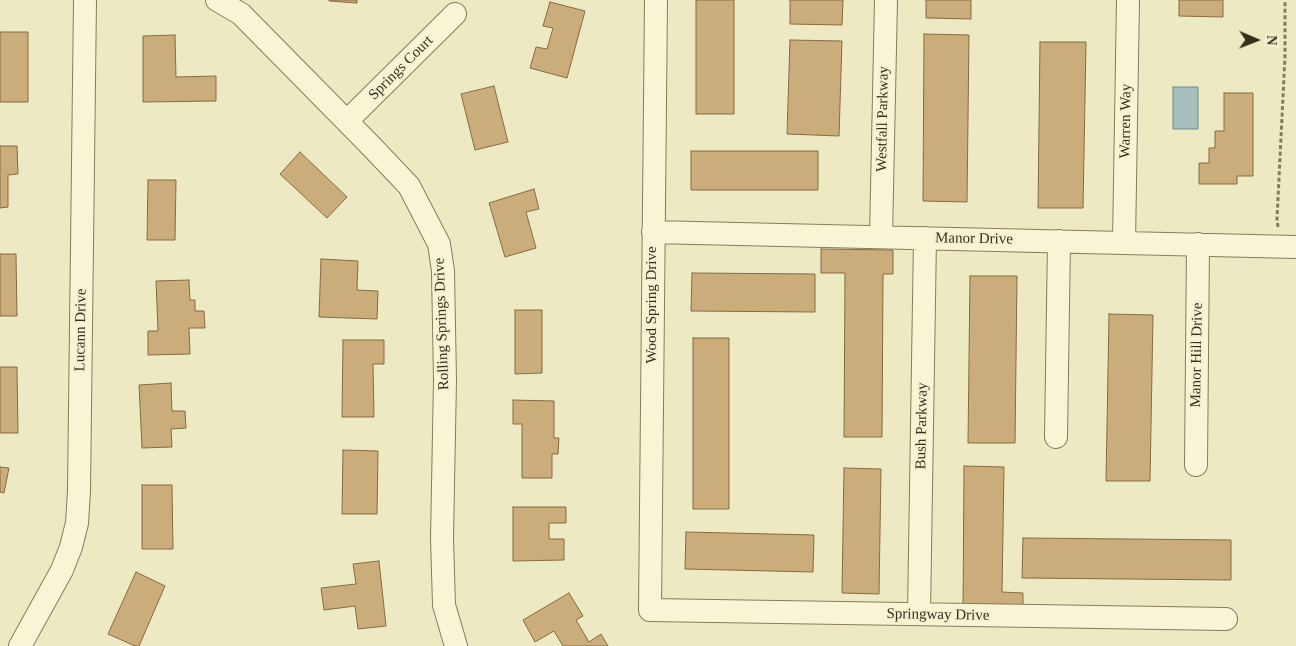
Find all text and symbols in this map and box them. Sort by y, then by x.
north arrow [1231,15,1281,65]
street label: Springs Court [365,32,437,104]
text: N [1264,35,1279,45]
street label: Westfall Parkway [873,66,893,172]
street label: Warren Way [1116,84,1136,158]
street label: Manor Drive [935,229,1013,249]
street label: Wood Spring Drive [643,246,661,364]
street label: Rolling Springs Drive [431,257,453,391]
street label: Lucann Drive [71,288,91,372]
street label: Manor Hill Drive [1187,302,1207,408]
street label: Bush Parkway [912,382,932,470]
street label: Springway Drive [886,605,990,625]

